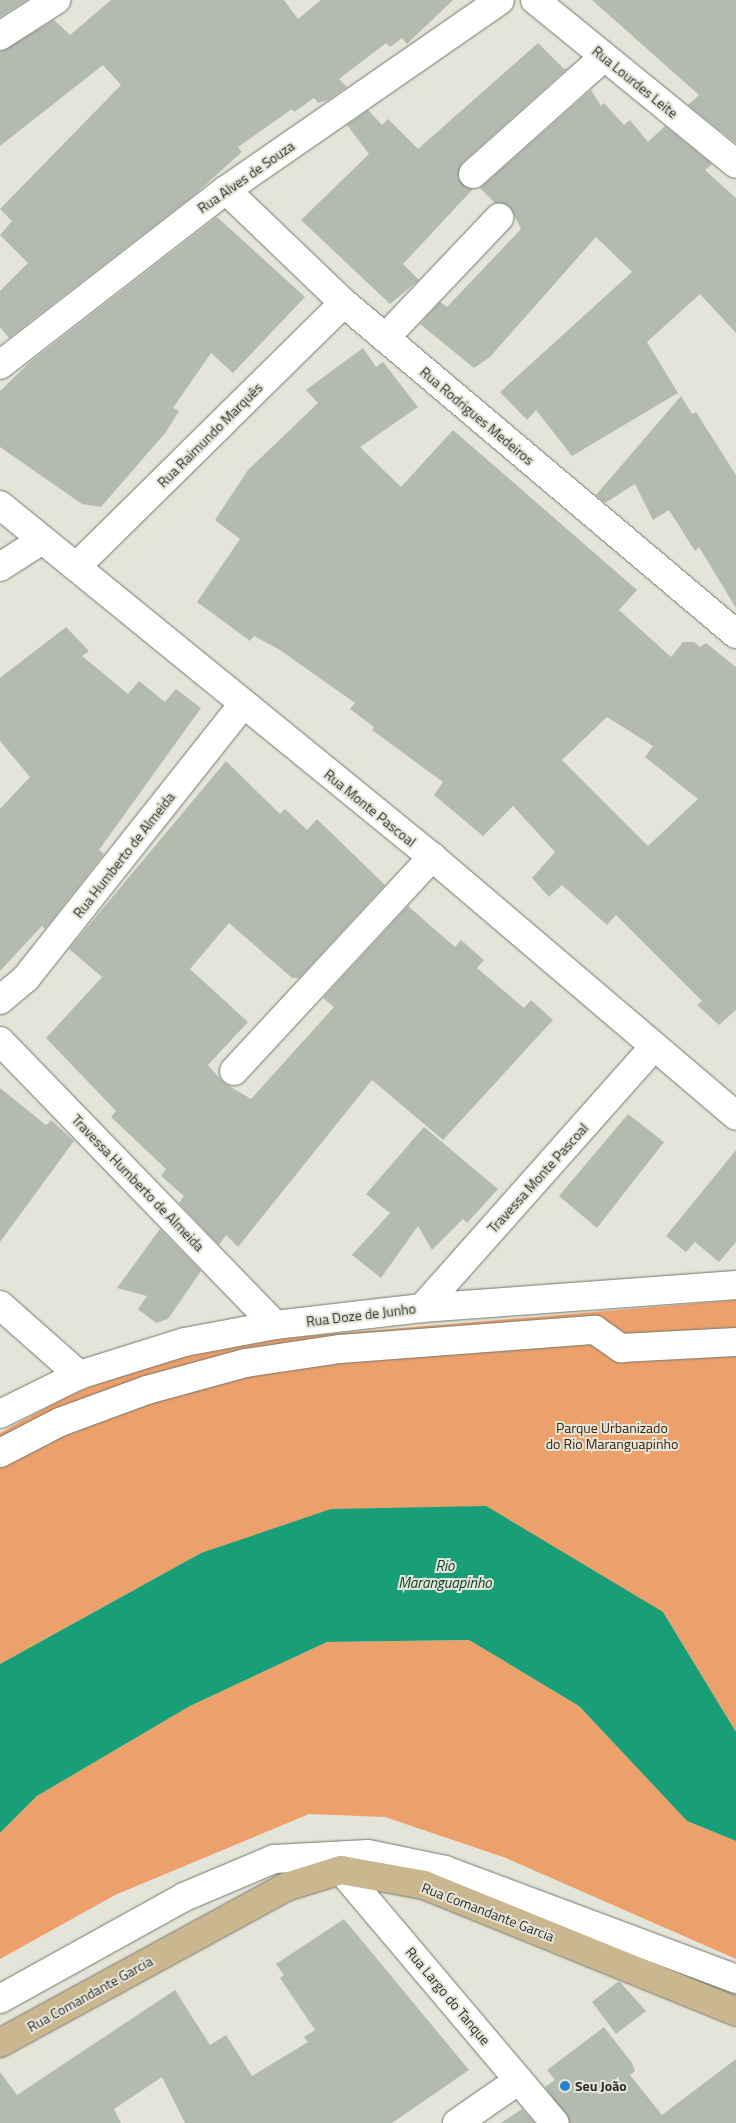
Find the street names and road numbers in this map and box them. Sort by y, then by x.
street label: Rua Lourdes Leite [589,42,681,122]
street label: Rua Alves de Souza [194,137,298,217]
street label: Rua Rodrigues Medeiros [417,363,537,469]
street label: Rua Raimundo Marquês [154,379,266,491]
street label: Rua Monte Pascoal [321,766,419,850]
street label: Rua Humberto de Almeida [70,789,178,921]
street label: Travessa Humberto de Almeida [68,1111,208,1255]
street label: Travessa Monte Pascoal [484,1120,592,1236]
street label: Rua Doze de Junho [305,1300,417,1330]
street label: Rua Comandante Garcia [419,1879,557,1945]
street label: Rua Largo do Tanque [402,1944,494,2048]
street label: Rua Comandante Garcia [24,1953,156,2035]

